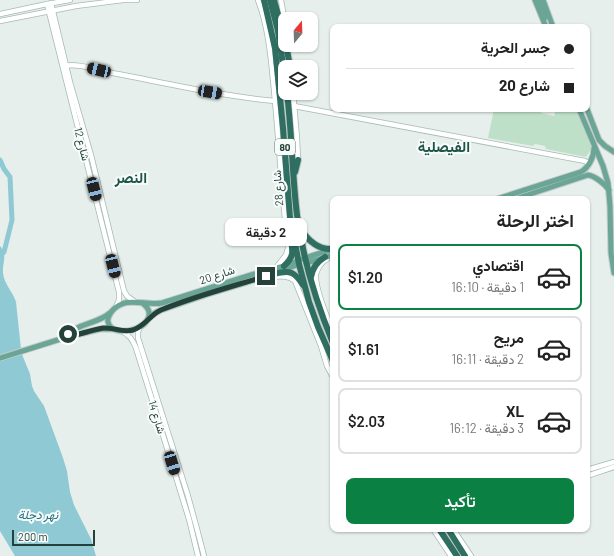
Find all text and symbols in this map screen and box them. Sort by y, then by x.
north arrow [278,12,318,52]
map controls [278,12,318,100]
text: جسر الحرية [481,38,550,56]
button: layers [278,60,318,100]
car [86,61,112,79]
text: شارع 20 [499,76,550,94]
car [197,84,223,100]
street label: شارع 12 [70,126,93,163]
district label: الفيصلية [418,137,470,156]
road number: 80 [275,139,295,155]
district label: النصر [114,168,147,187]
street label: شارع 28 [270,169,287,206]
car [85,176,103,202]
text: اختر الرحلة [497,209,574,231]
callout: 2 دقيقة [225,218,307,246]
text: 2 دقيقة [246,224,286,240]
car [104,253,122,279]
text: اقتصادي [472,256,524,274]
icon: car [536,259,572,295]
street label: شارع 20 [198,263,237,288]
route end [257,267,275,285]
text: $1.20 [348,268,383,286]
text: 1 دقيقة · 16:10 [451,279,524,295]
route start [59,325,77,343]
text: مريح [494,328,524,346]
icon: car [536,331,572,367]
text: $1.61 [348,340,379,358]
text: 2 دقيقة · 16:11 [452,351,524,367]
street label: شارع 14 [144,399,169,436]
text: XL [506,402,524,420]
icon: car [536,403,572,439]
text: $2.03 [348,412,385,430]
text: 3 دقيقة · 16:12 [450,420,524,436]
car [163,450,181,476]
button: تأكيد [346,478,574,524]
water label: نهر دجلة [18,507,59,523]
scale bar [12,528,95,547]
text: 200 m [18,530,48,543]

